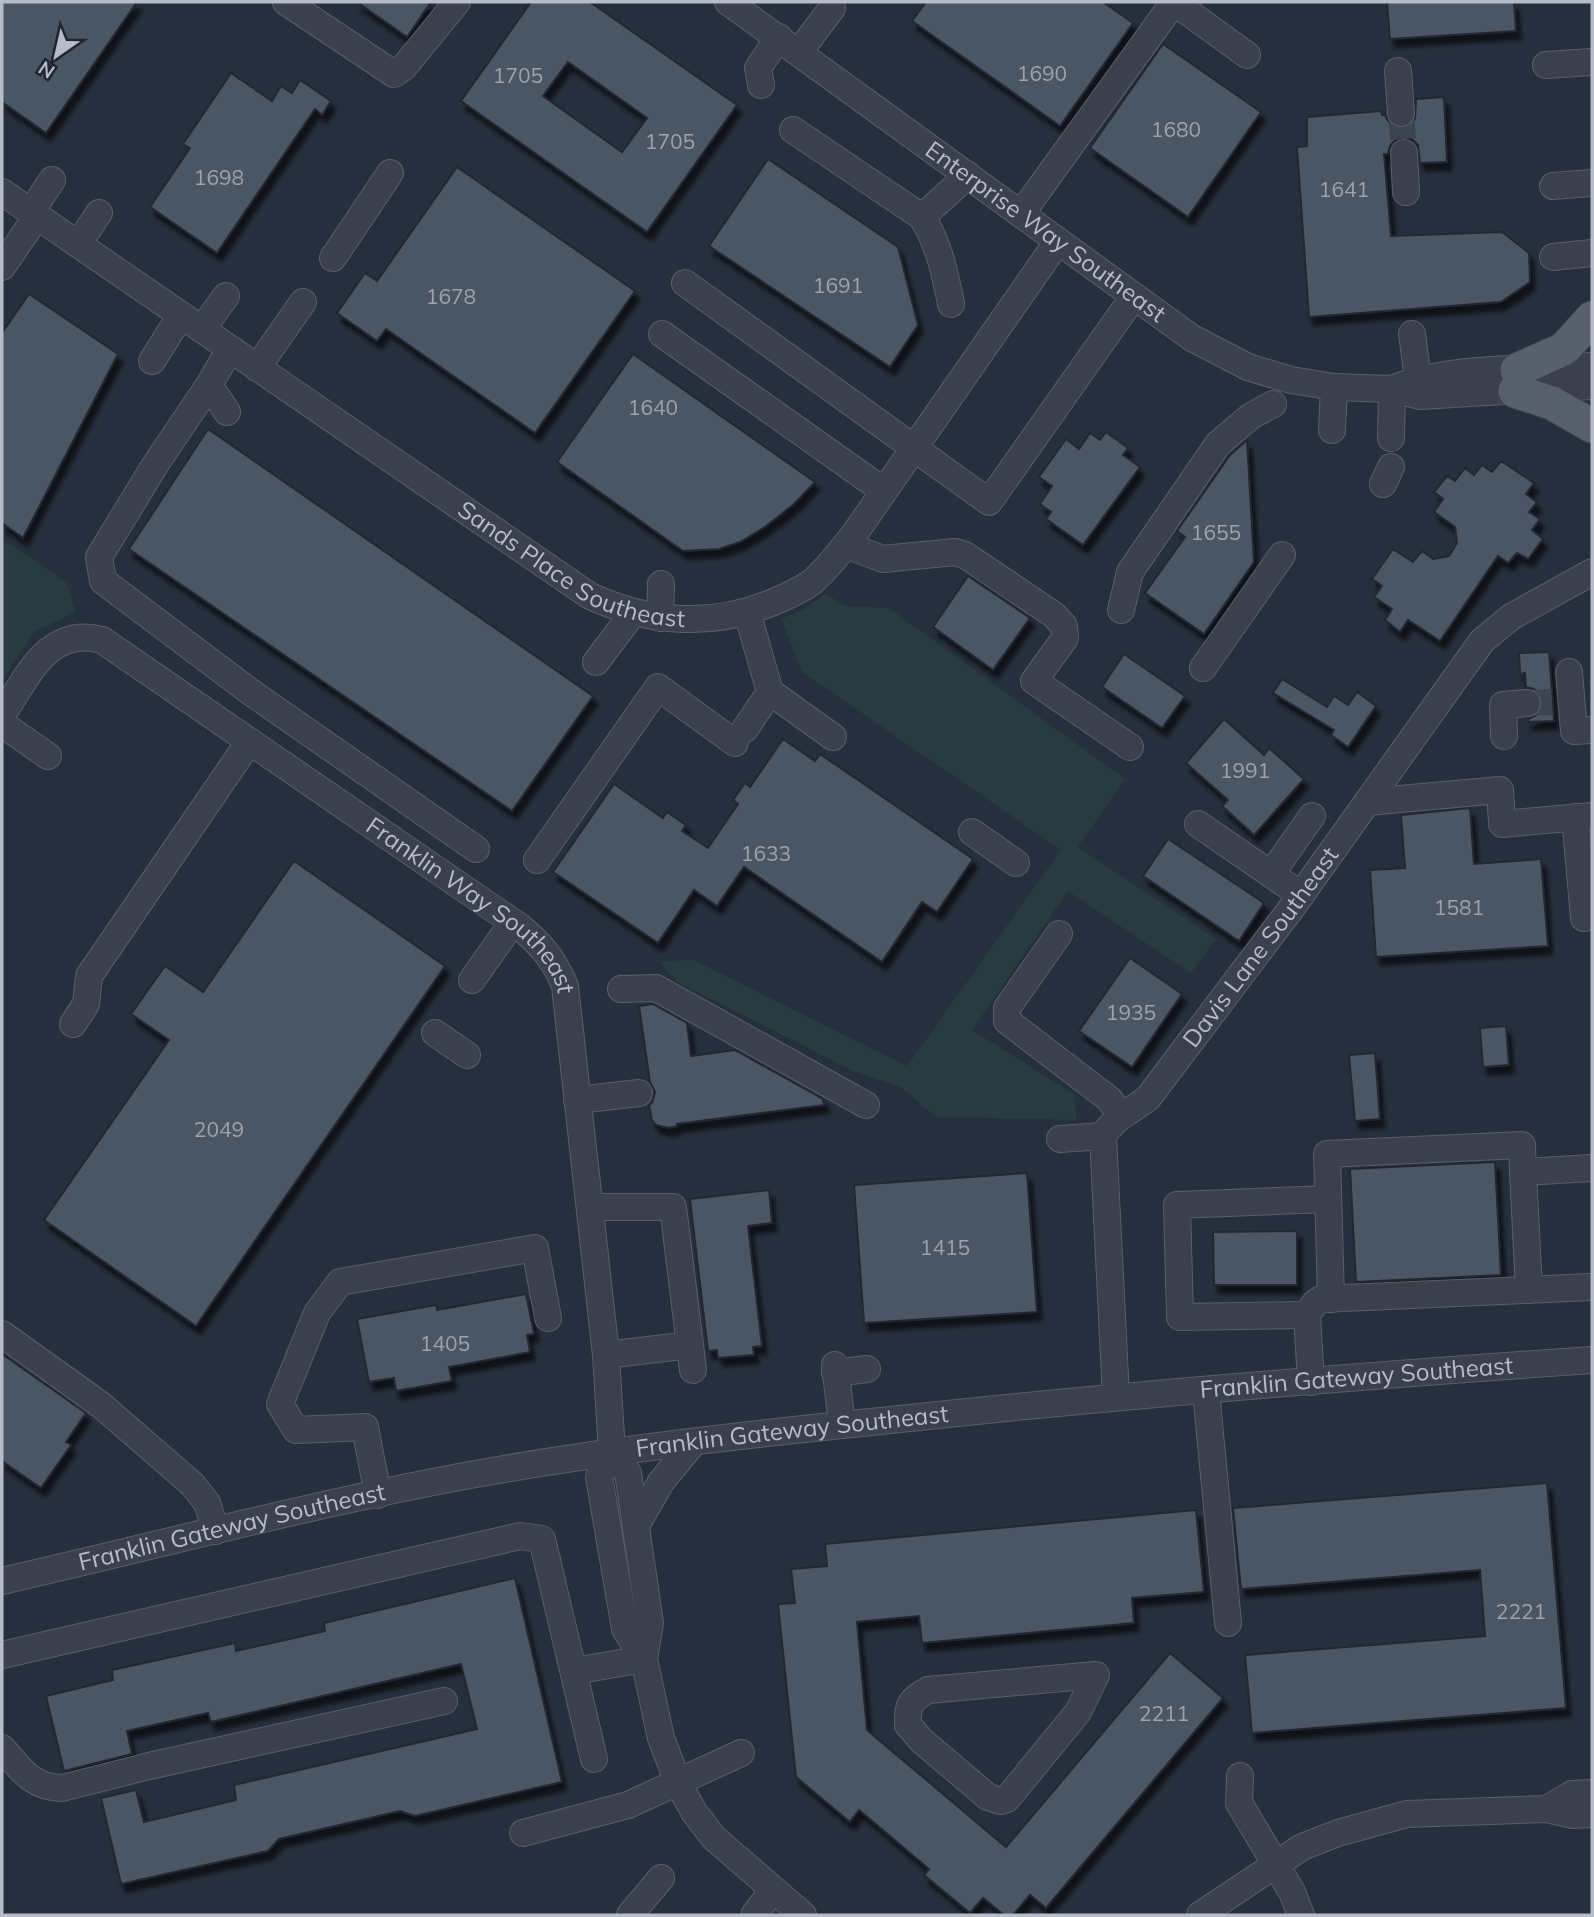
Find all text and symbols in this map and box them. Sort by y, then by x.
north arrow [21,21,91,91]
text: N [34,56,59,84]
house number: 1690 [1017,60,1067,86]
house number: 1705 [493,62,543,88]
house number: 1680 [1151,116,1201,142]
house number: 1705 [645,128,695,154]
street label: Enterprise Way Southeast [920,134,1172,328]
house number: 1698 [194,164,244,190]
house number: 1641 [1319,176,1369,202]
house number: 1691 [813,272,863,298]
house number: 1678 [426,283,476,309]
house number: 1640 [628,394,678,420]
street label: Sands Place Southeast [453,494,686,633]
house number: 1655 [1191,519,1241,545]
house number: 1991 [1220,757,1270,783]
street label: Franklin Way Southeast [361,810,582,995]
house number: 1633 [741,840,791,866]
street label: Davis Lane Southeast [1176,841,1344,1053]
house number: 1581 [1434,894,1484,920]
house number: 1935 [1106,999,1156,1025]
house number: 2049 [194,1116,244,1142]
house number: 1415 [920,1234,970,1260]
house number: 1405 [420,1330,470,1356]
street label: Franklin Gateway Southeast [1198,1350,1514,1404]
street label: Franklin Gateway Southeast [634,1398,950,1463]
street label: Franklin Gateway Southeast [75,1476,388,1577]
house number: 2221 [1496,1598,1546,1624]
house number: 2211 [1139,1700,1189,1726]

